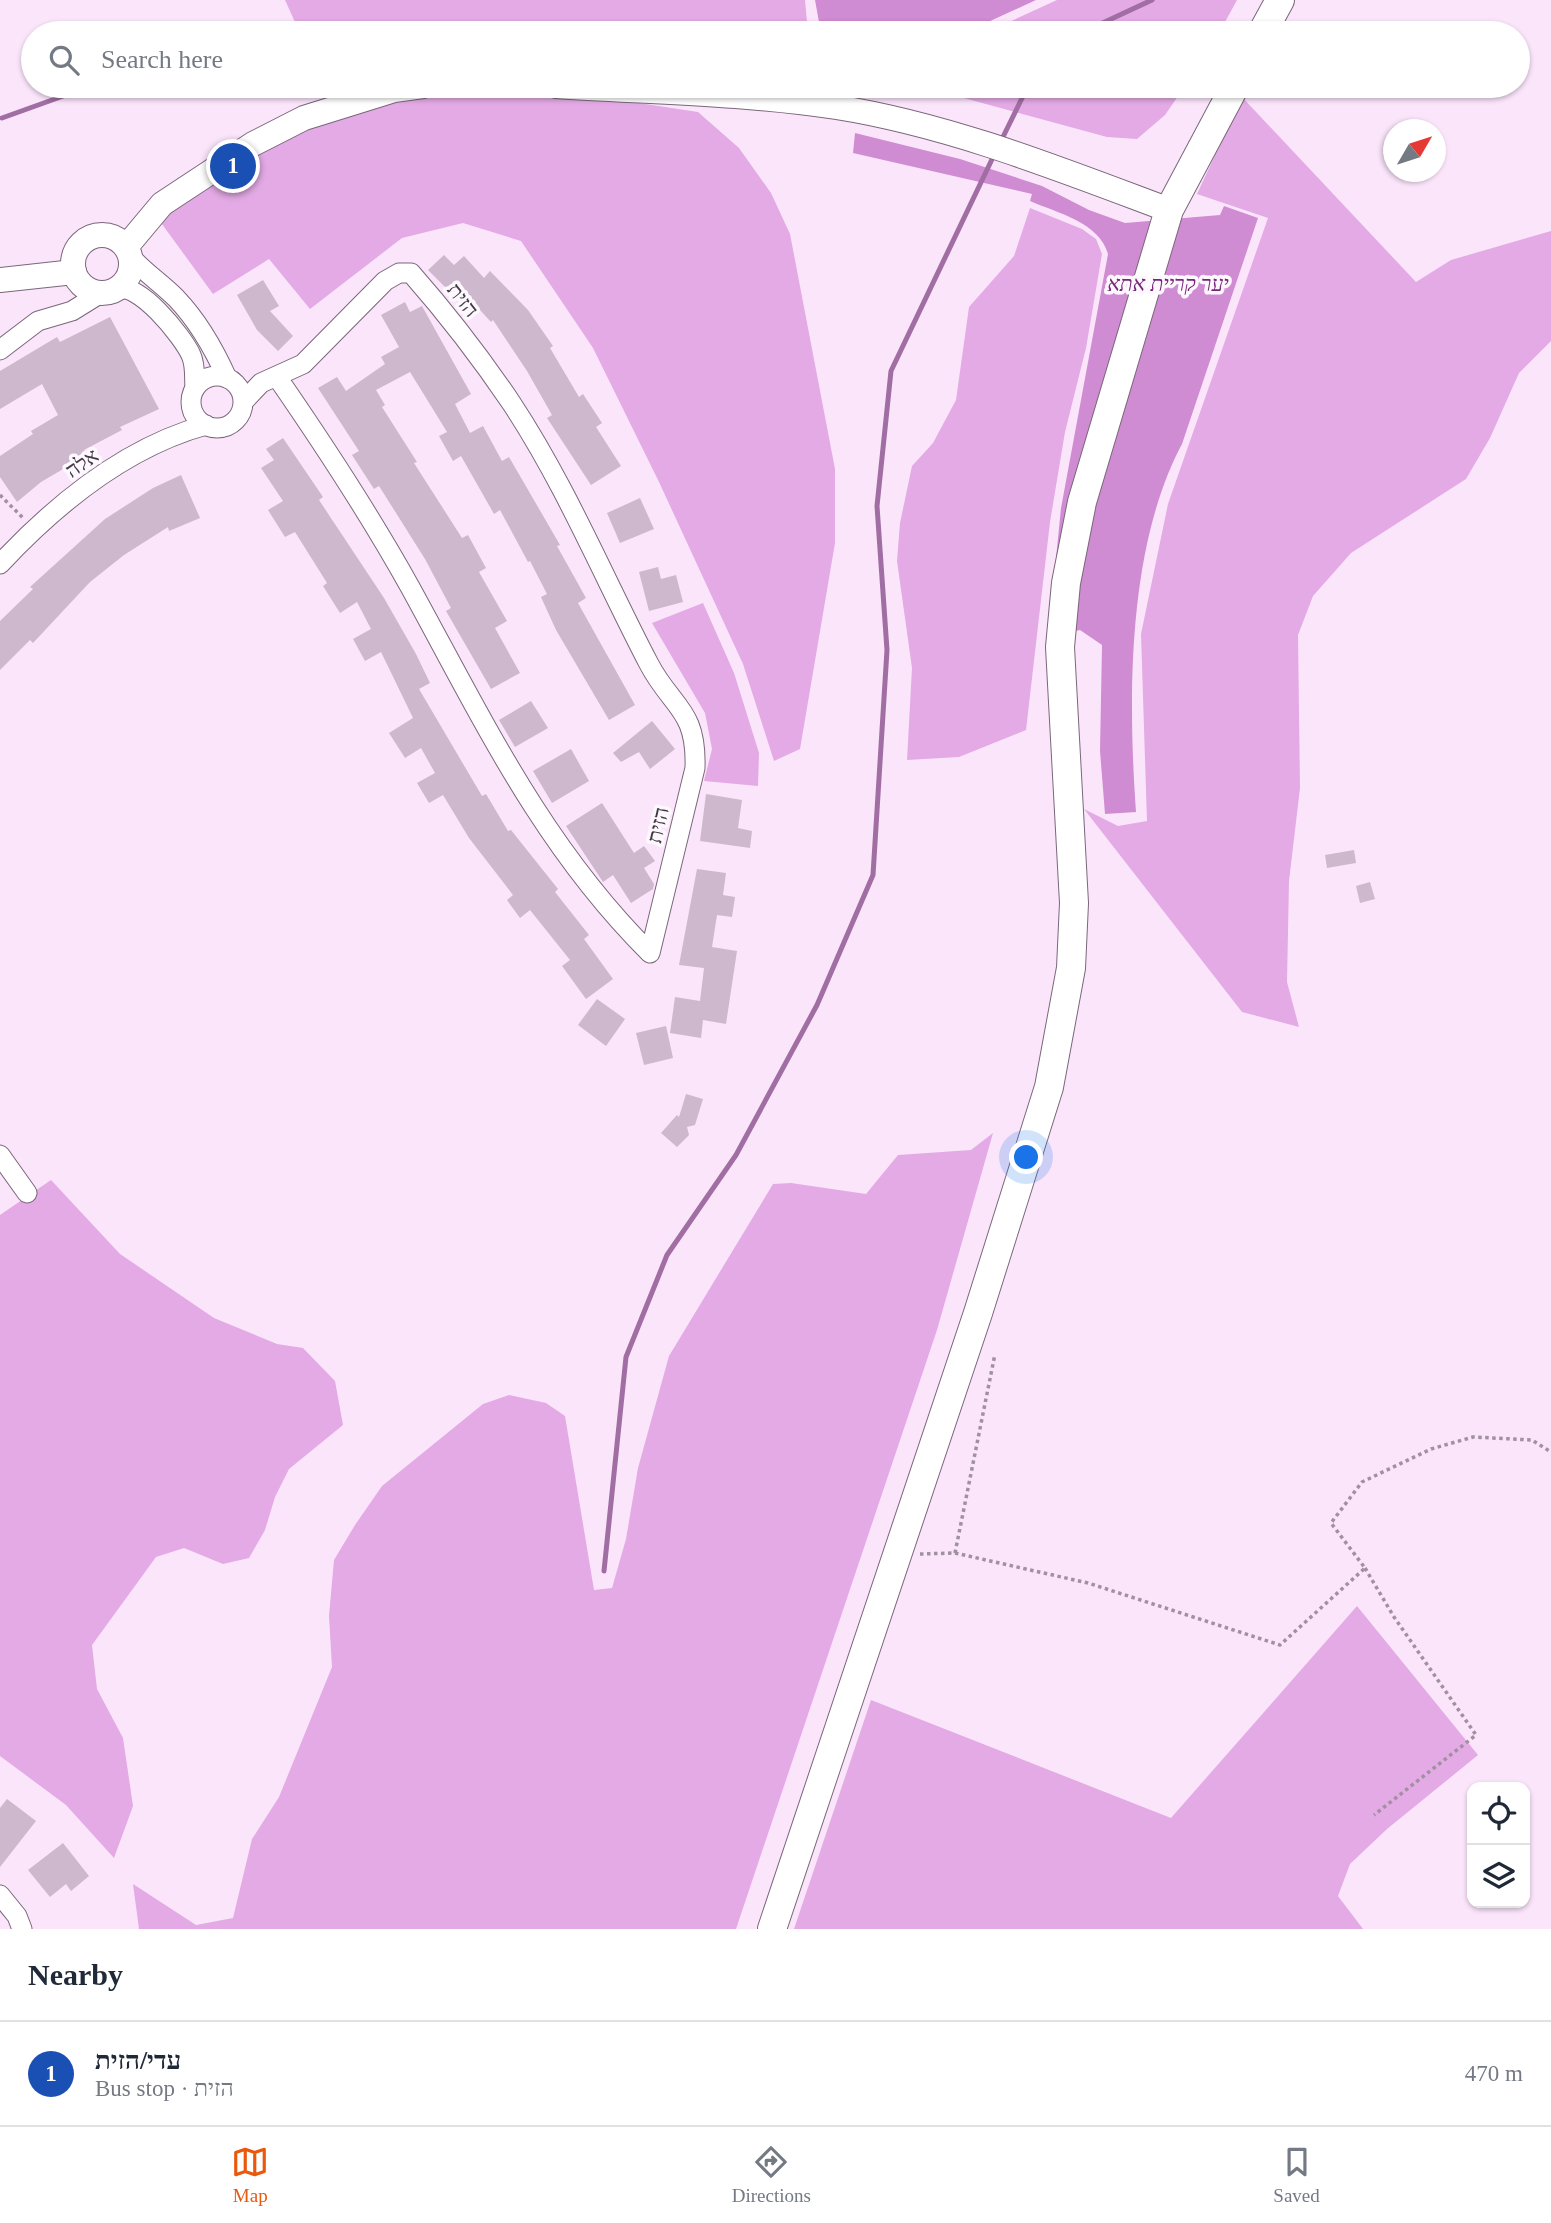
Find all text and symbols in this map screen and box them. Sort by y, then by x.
search box [21,21,1530,98]
icon: search [45,41,83,79]
text: Search here [101,45,223,74]
north arrow [1383,119,1446,182]
pin: 1 [210,140,256,192]
park label: יער קריית אתא [1107,272,1229,296]
street label: הזית [442,278,484,322]
street label: אלה [61,443,103,483]
street label: הזית [642,805,674,845]
your location [1009,1140,1043,1174]
map controls [1467,1782,1530,1908]
button: locate [1467,1782,1530,1845]
button: layers [1467,1845,1530,1908]
text: Nearby [28,1958,123,1991]
text: עדי/הזית [95,2046,181,2075]
text: 1 [45,2061,57,2086]
text: 470 m [1465,2061,1523,2086]
text: Bus stop · הזית [95,2076,234,2101]
tab: Map [231,2143,269,2207]
tab: Directions [732,2143,811,2207]
tab: Saved [1273,2143,1320,2207]

